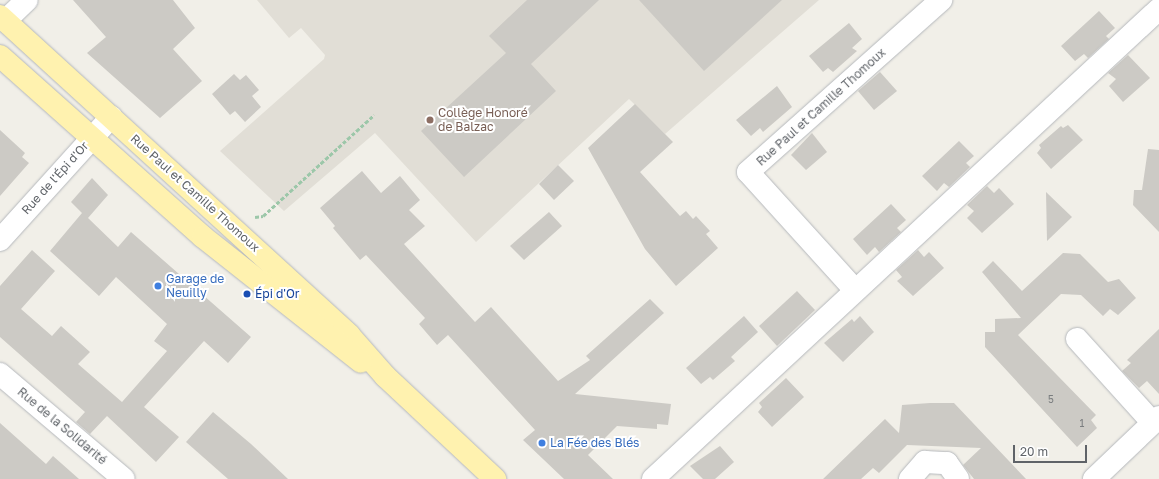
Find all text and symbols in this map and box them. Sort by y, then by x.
street label: Rue Paul et Camille Thomoux [754,45,888,169]
place label: Collège Honoré de Balzac [438,106,528,134]
marker: Collège Honoré de Balzac [425,115,435,125]
street label: Rue Paul et Camille Thomoux [128,131,262,255]
street label: Rue de l'Épi d'Or [19,139,91,217]
place label: Garage de Neuilly [166,272,224,300]
marker: Garage de Neuilly [153,281,163,291]
place label: Épi d'Or [255,287,299,301]
marker: Épi d'Or [242,289,252,299]
street label: Rue de la Solidarité [15,385,109,467]
house number: 5 [1048,394,1054,406]
house number: 1 [1080,418,1084,430]
place label: La Fée des Blés [550,436,639,450]
scale bar [1015,437,1089,463]
marker: La Fée des Blés [537,438,547,448]
text: 20 m [1020,444,1048,459]

